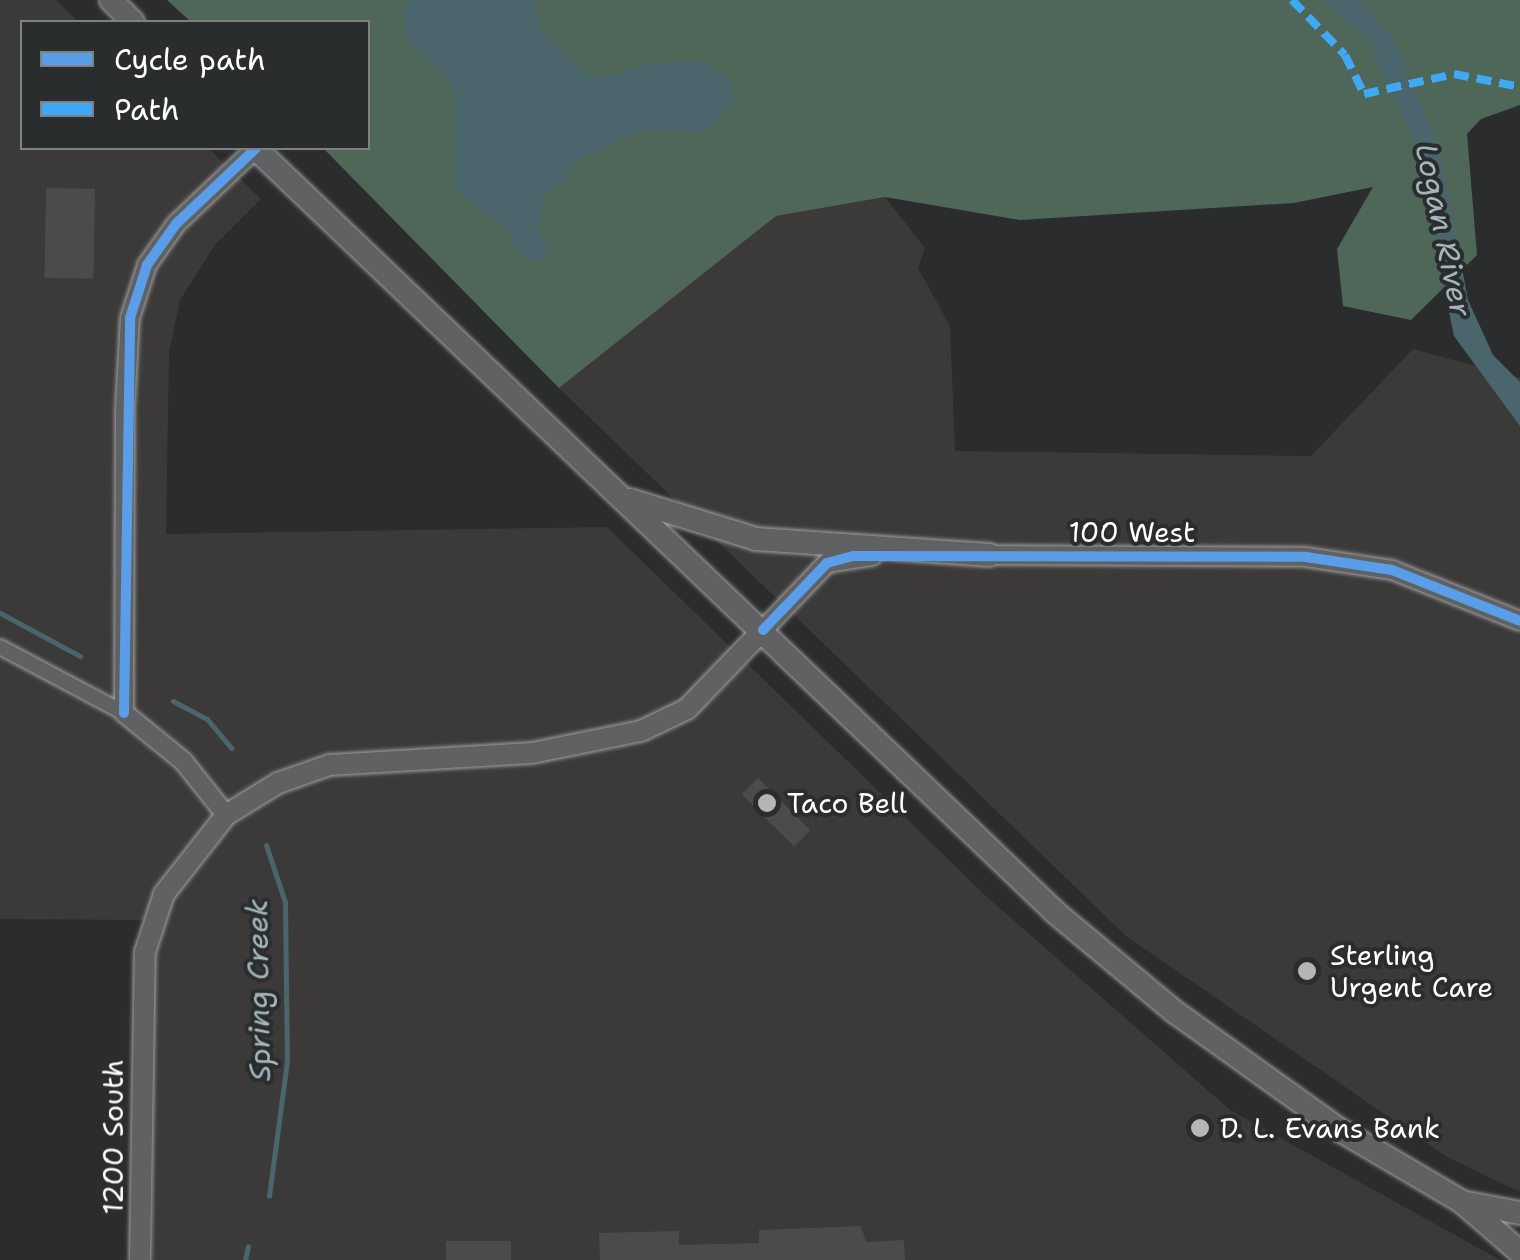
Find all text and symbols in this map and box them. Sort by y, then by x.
legend [20,20,370,150]
text: Cycle path [114,39,266,80]
text: Path [114,89,180,130]
water label: Logan River [1407,140,1479,320]
street label: 100 West [1069,515,1195,549]
place label: Taco Bell [787,786,907,820]
marker: Taco Bell [756,792,778,814]
water label: Spring Creek [239,898,279,1082]
place label: Sterling Urgent Care [1330,938,1493,1004]
marker: Sterling Urgent Care [1294,958,1320,984]
street label: 1200 South [96,1060,130,1214]
place label: D. L. Evans Bank [1220,1111,1440,1145]
marker: D. L. Evans Bank [1189,1117,1211,1139]

